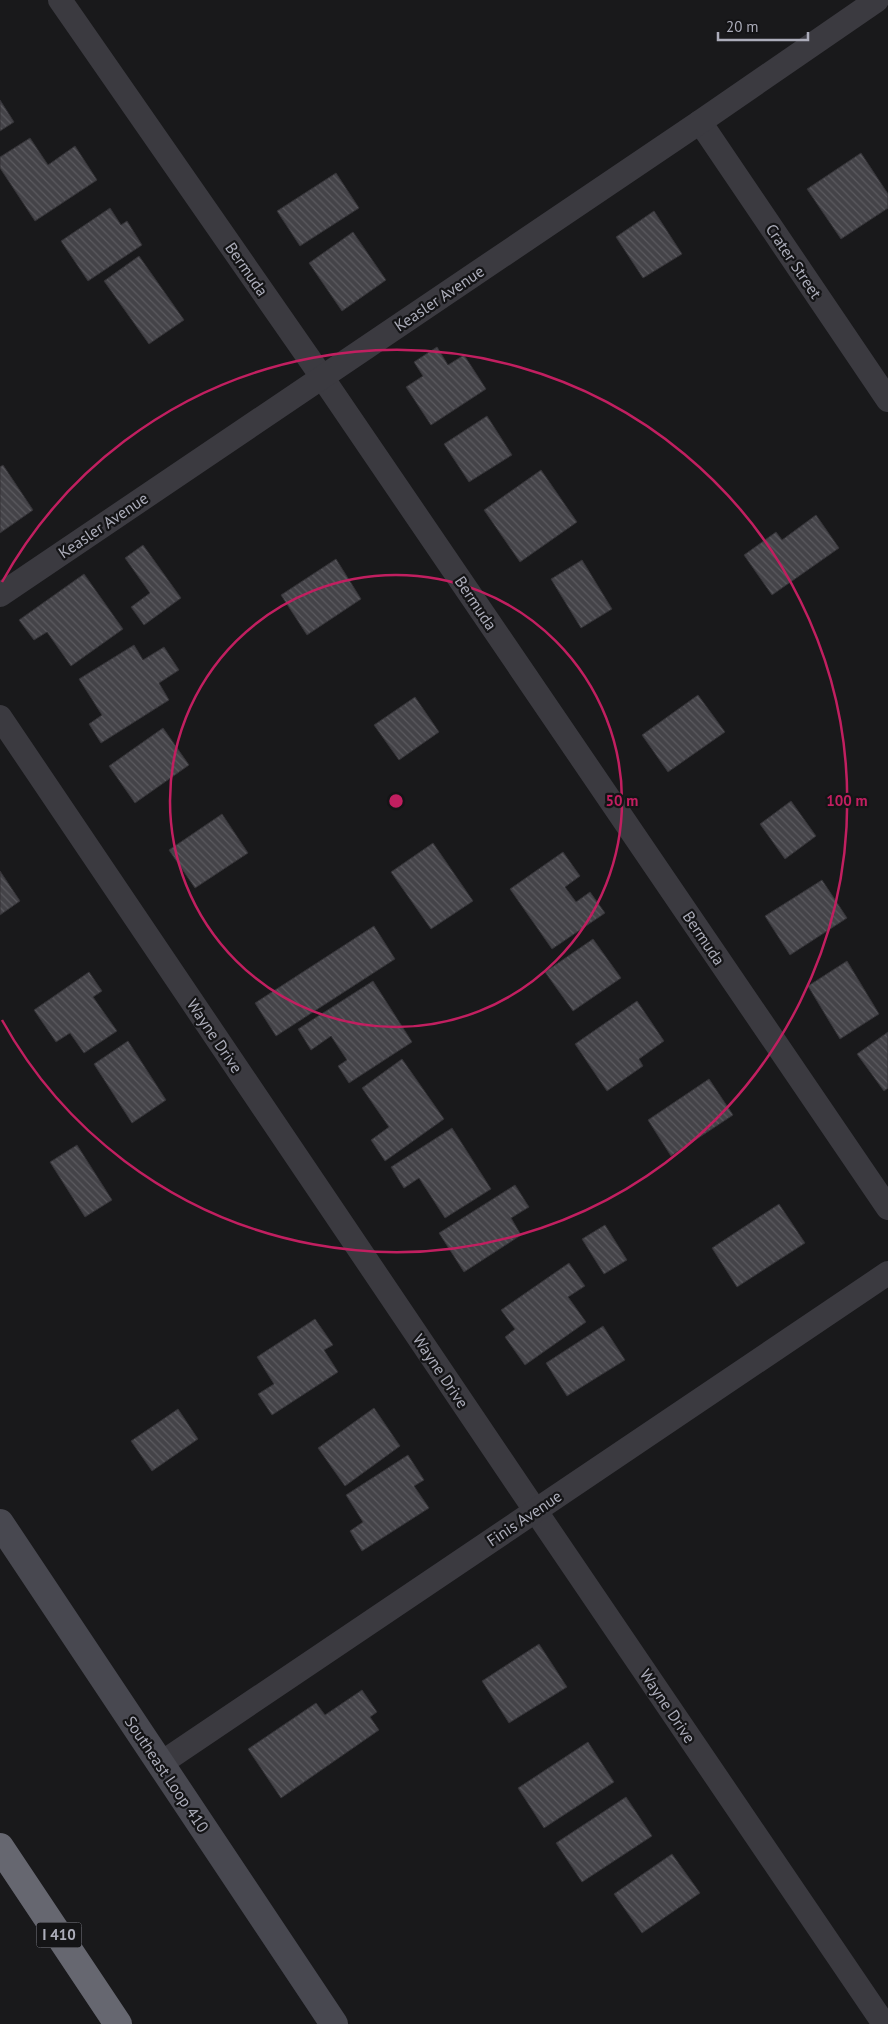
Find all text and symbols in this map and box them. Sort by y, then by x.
scale bar [718,10,808,42]
text: 20 m [726,17,759,36]
street label: Crater Street [762,220,827,303]
street label: Bermuda [221,238,273,300]
street label: Keasler Avenue [390,261,488,335]
street label: Keasler Avenue [54,488,152,562]
street label: Bermuda [451,572,501,634]
text: 50 m [606,791,638,810]
text: 100 m [826,791,868,810]
centre of rings [387,792,405,810]
street label: Bermuda [679,907,729,969]
street label: Wayne Drive [183,995,247,1077]
street label: Wayne Drive [409,1330,473,1412]
street label: Finis Avenue [483,1486,565,1550]
street label: Wayne Drive [636,1665,700,1747]
street label: Southeast Loop 410 [121,1712,213,1836]
road number: I 410 [36,1922,82,1948]

